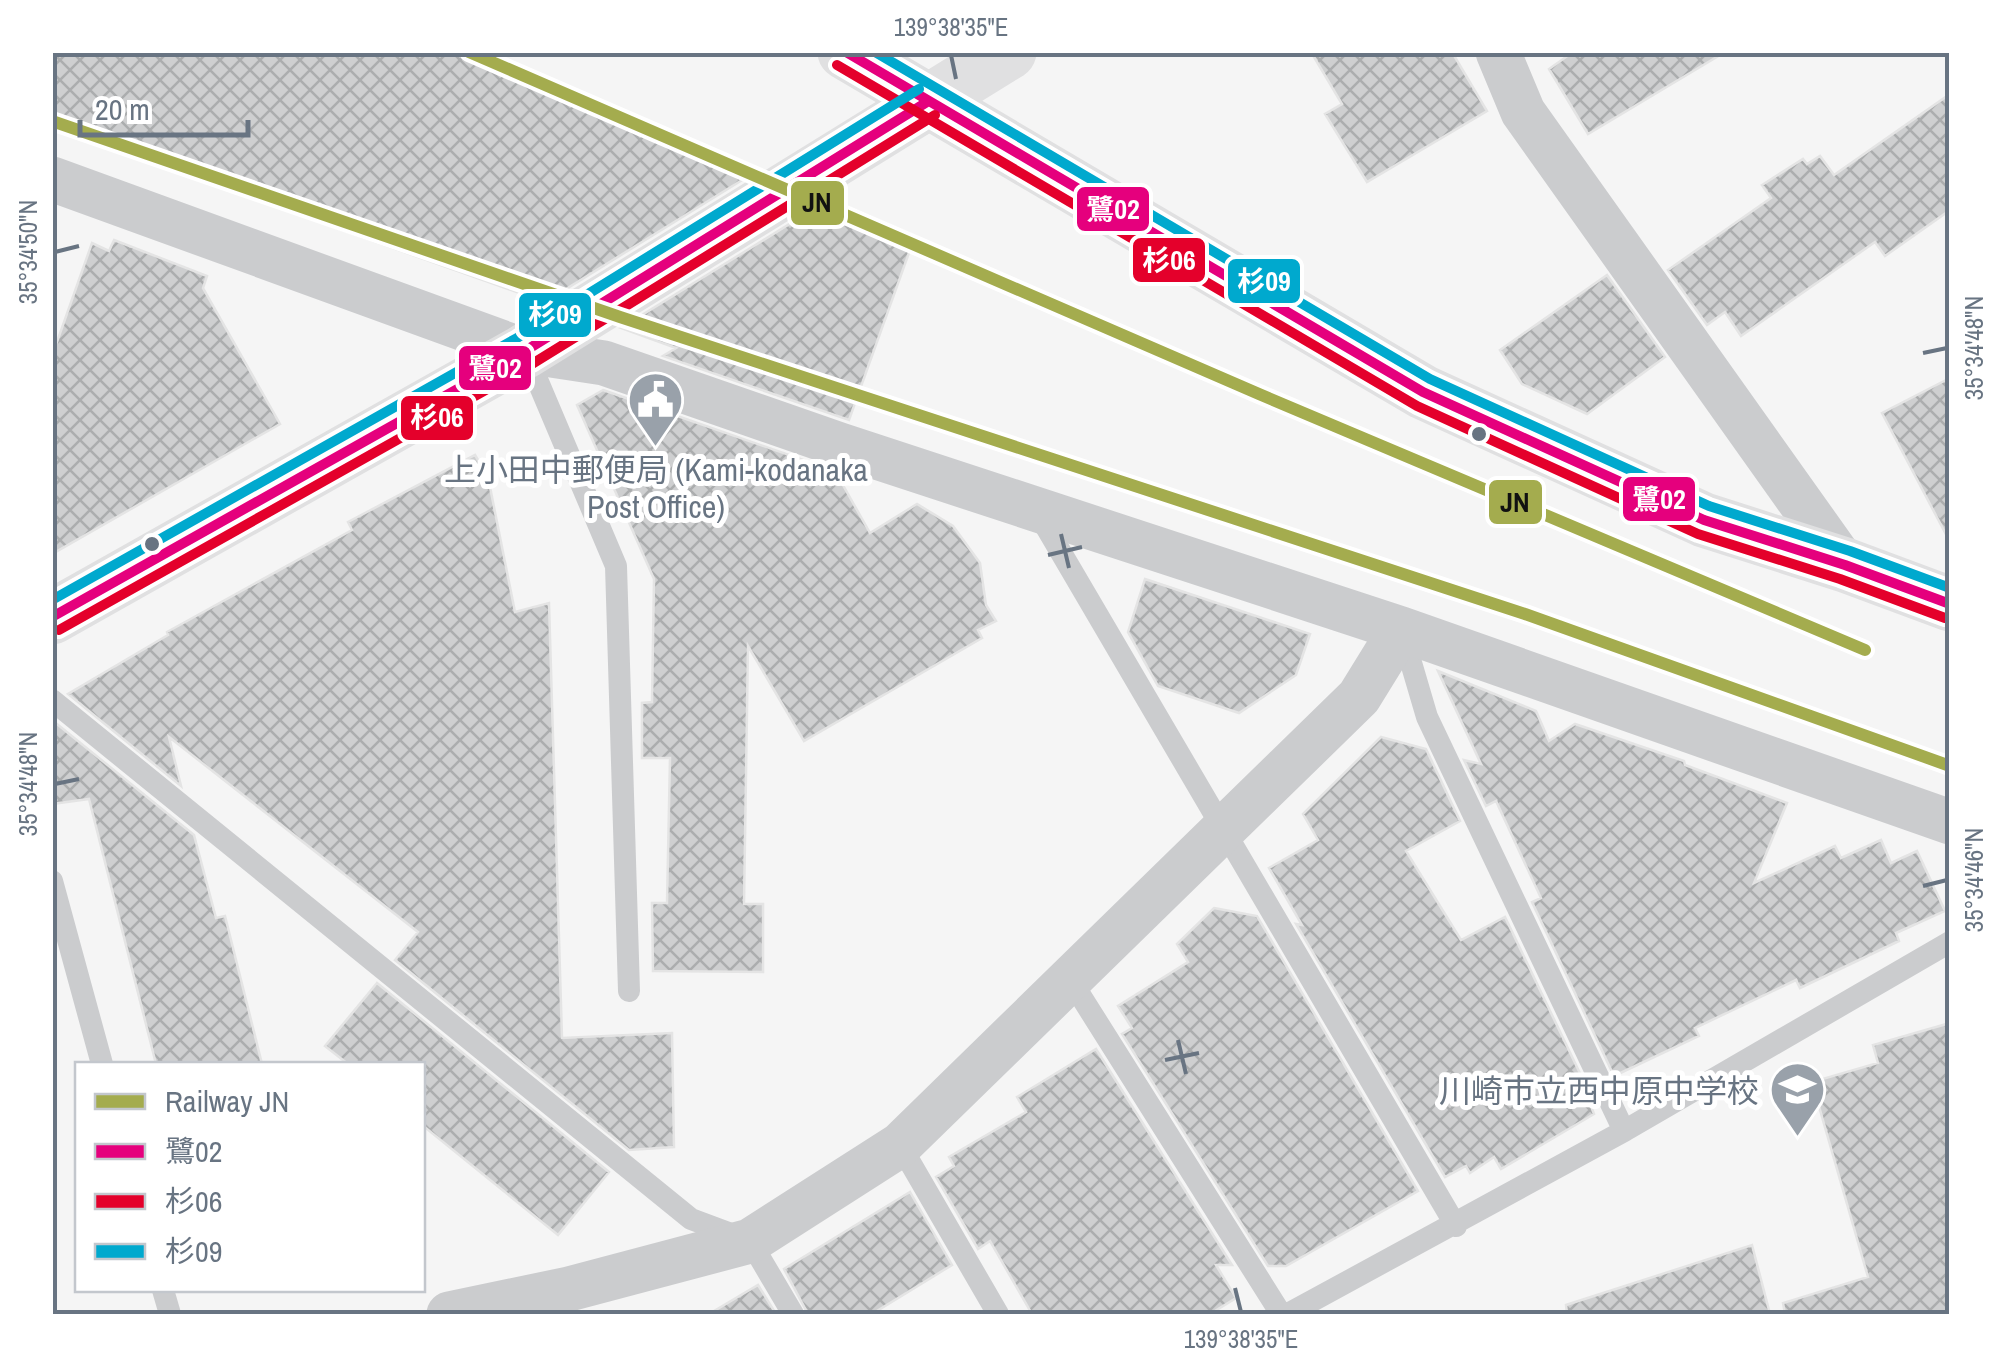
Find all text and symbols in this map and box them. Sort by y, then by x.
text: 139°38'35"E [894,10,1008,44]
scale bar [80,75,248,137]
text: 20 m [95,89,150,129]
line badge: JN [789,179,846,227]
text: JN [802,183,832,221]
line badge: 鷺02 [1075,185,1151,233]
text: 鷺02 [1086,190,1140,228]
text: 35°34'50"N [11,200,45,304]
line badge: 杉06 [1131,236,1207,284]
text: 杉06 [1142,241,1196,279]
line badge: 杉09 [1226,257,1302,305]
text: 杉09 [1237,262,1291,300]
line badge: 杉09 [517,291,593,339]
text: 杉09 [528,295,582,333]
text: 35°34'48"N [1957,296,1991,400]
line badge: 鷺02 [457,344,533,392]
text: 鷺02 [468,349,522,387]
public building icon: 上小田中郵便局 (Kami-kodanaka Post Office) [626,370,686,449]
line badge: 杉06 [399,394,475,442]
text: 杉06 [410,398,464,436]
unlabelled marker [1469,424,1489,444]
place label: 上小田中郵便局 (Kami-kodanaka Post Office) [444,448,868,528]
line badge: 鷺02 [1621,475,1697,523]
line badge: JN [1487,478,1544,526]
text: 鷺02 [1632,480,1686,518]
text: JN [1500,483,1530,521]
unlabelled marker [142,534,162,554]
text: 35°34'48"N [11,732,45,836]
text: 35°34'46"N [1957,828,1991,932]
school or university icon: 川崎市立西中原中学校 [1768,1060,1828,1139]
legend [75,1062,425,1292]
place label: 川崎市立西中原中学校 [1439,1069,1759,1112]
text: Railway JN [165,1081,289,1121]
text: 鷺02 [165,1131,222,1171]
text: 杉06 [165,1181,222,1221]
text: 杉09 [165,1231,222,1271]
text: 139°38'35"E [1184,1322,1298,1356]

